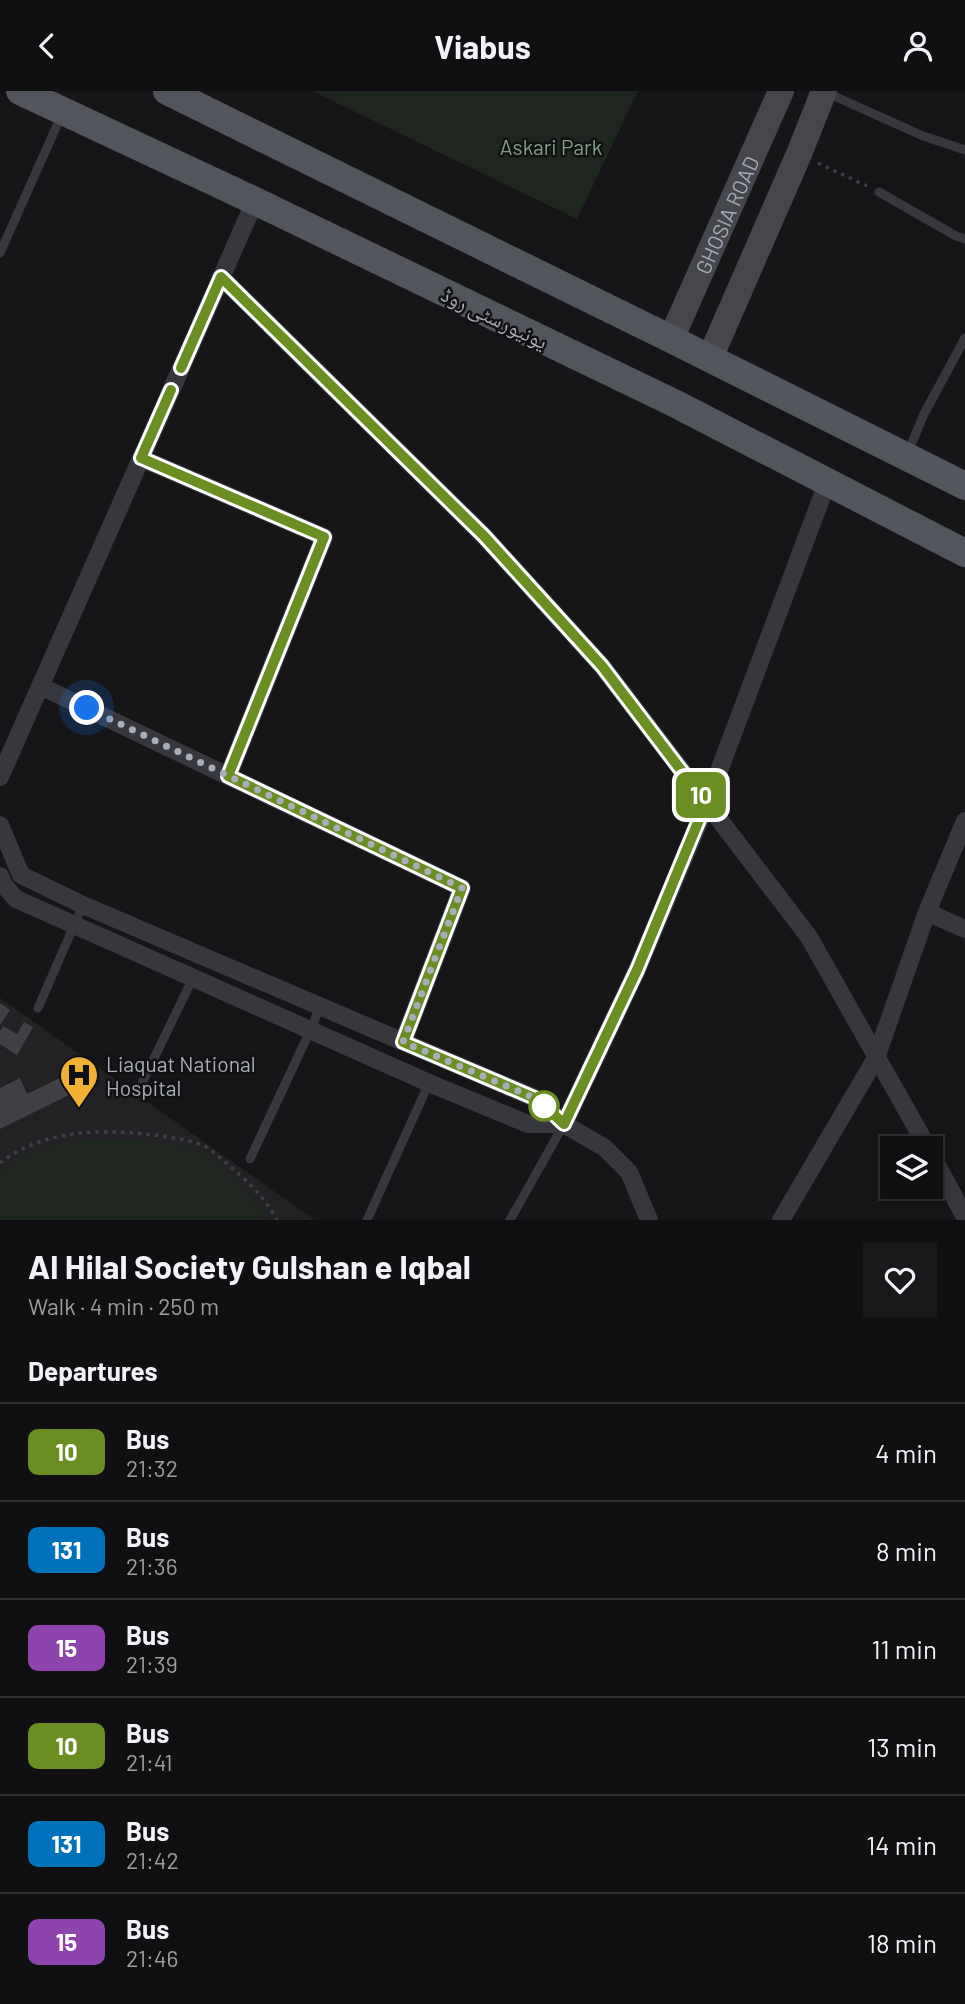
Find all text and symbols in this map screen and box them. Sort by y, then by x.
icon: back [28,27,66,65]
text: Viabus [434,27,531,65]
icon: person [899,27,937,65]
park label: Askari Park [500,134,602,159]
street label: GHOSIA ROAD [689,152,763,277]
street label: یونیورسٹی روڈ [437,281,552,355]
your location [69,690,104,725]
line badge: 10 [670,772,732,818]
text: 10 [690,780,712,809]
place label: Liaquat National Hospital [106,1051,256,1100]
hospital icon: Liaquat National Hospital [58,1054,100,1109]
unlabelled marker [529,1091,559,1121]
map controls [880,1136,943,1199]
button: layers [880,1136,943,1199]
button: heart [863,1243,937,1317]
text: Al Hilal Society Gulshan e Iqbal [28,1246,471,1286]
text: Walk · 4 min · 250 m [28,1292,219,1320]
text: Departures [28,1355,158,1386]
text: Bus [126,1423,169,1454]
text: 10 [55,1437,78,1466]
text: 4 min [875,1437,937,1468]
text: 21:32 [126,1454,178,1482]
text: Bus [126,1521,169,1552]
text: 131 [52,1535,81,1564]
text: 8 min [876,1535,937,1566]
text: 21:36 [126,1552,178,1580]
text: Bus [126,1619,169,1650]
text: 15 [56,1633,77,1662]
text: 11 min [871,1633,937,1664]
text: 21:39 [126,1650,178,1678]
text: Bus [126,1717,169,1748]
text: 10 [55,1731,78,1760]
text: 13 min [867,1731,937,1762]
text: 21:41 [126,1748,172,1776]
text: Bus [126,1815,169,1846]
text: 131 [52,1829,81,1858]
text: 14 min [866,1829,937,1860]
text: 21:42 [126,1846,179,1874]
text: Bus [126,1913,169,1944]
text: 15 [56,1927,77,1956]
text: 18 min [867,1927,937,1958]
text: 21:46 [126,1944,178,1972]

